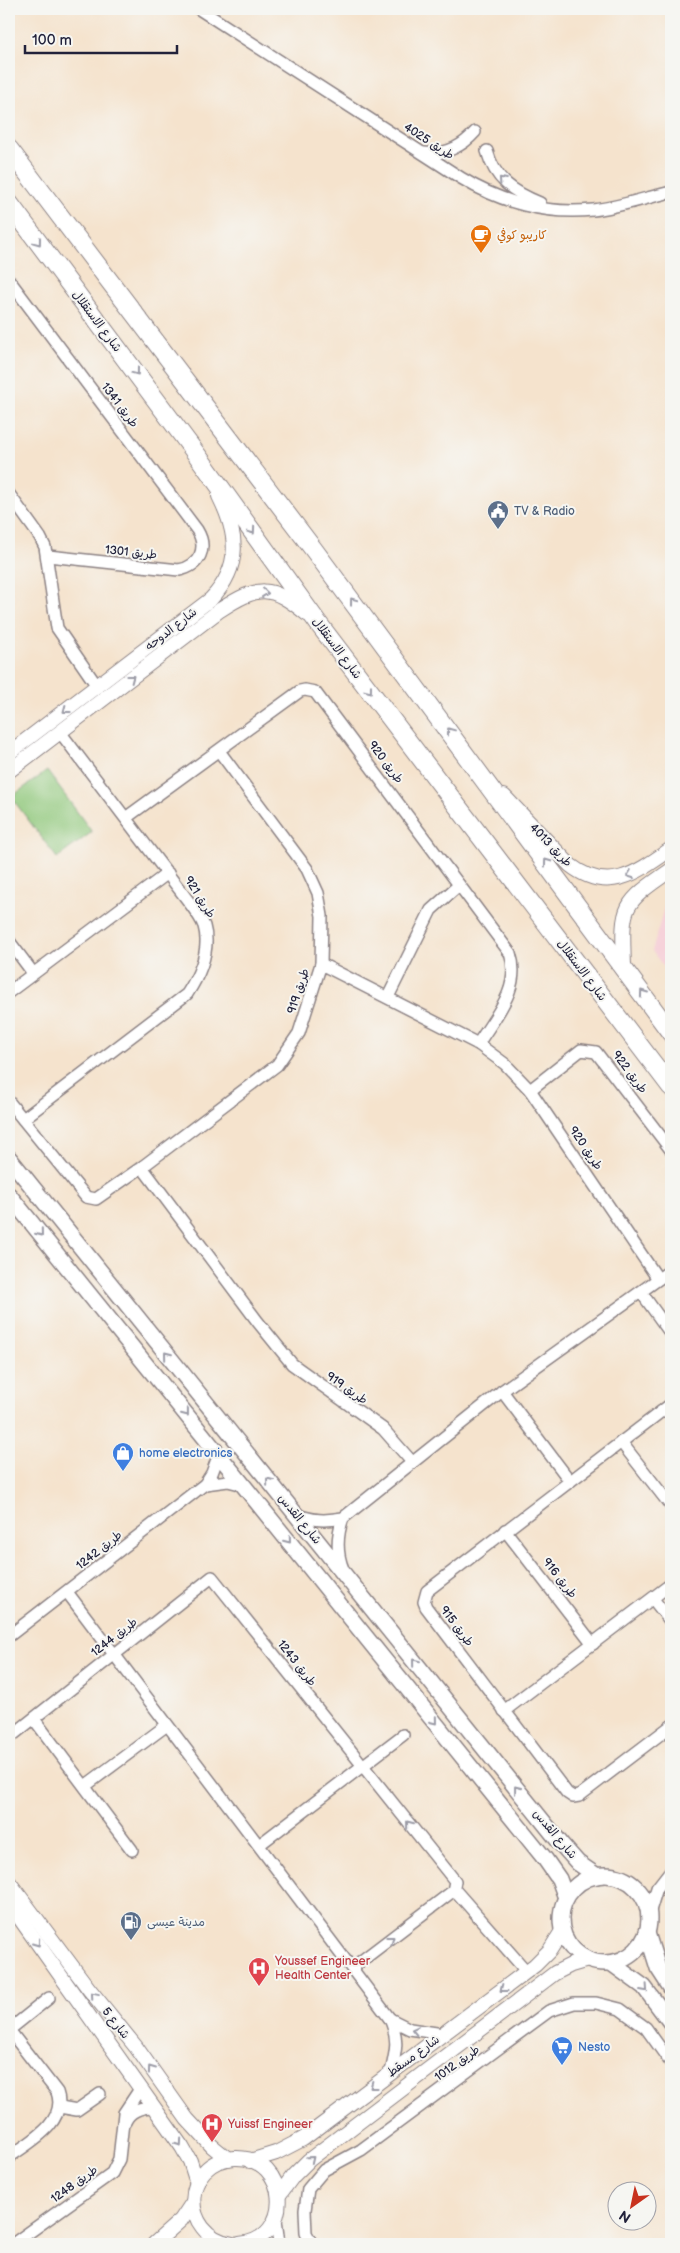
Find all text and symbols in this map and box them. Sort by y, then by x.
scale bar [25,22,178,54]
text: 100 m [32,31,72,50]
street label: طريق 4025 [401,120,457,163]
one-way arrow [499,177,508,186]
cafe icon: كاريبو كوفي [469,223,493,254]
place label: كاريبو كوفي [497,227,547,244]
one-way arrow [32,236,41,246]
street label: شارع الاستقلال [68,288,125,356]
one-way arrow [130,366,138,375]
street label: طريق 1341 [98,380,141,431]
public building icon: TV & Radio [486,499,510,530]
place label: TV & Radio [514,504,575,519]
one-way arrow [246,525,255,535]
street label: طريق 1301 [104,542,158,563]
one-way arrow [261,587,270,597]
one-way arrow [350,598,358,607]
street label: شارع الدوحه [143,605,201,655]
street label: شارع الاستقلال [308,615,365,683]
one-way arrow [125,675,135,684]
one-way arrow [363,685,372,694]
one-way arrow [63,704,72,712]
one-way arrow [447,727,456,737]
street label: طريق 920 [365,738,406,787]
street label: طريق 4013 [526,820,575,870]
one-way arrow [544,859,552,868]
one-way arrow [626,869,635,879]
street label: طريق 921 [181,873,218,921]
street label: شارع الاستقلال [553,937,610,1005]
street label: طريق 919 [284,966,313,1016]
one-way arrow [640,989,649,999]
street label: طريق 922 [609,1048,651,1097]
street label: طريق 920 [566,1124,606,1173]
one-way arrow [34,1227,42,1236]
one-way arrow [164,1352,172,1361]
street label: طريق 919 [323,1369,370,1408]
one-way arrow [181,1407,189,1416]
shop icon: home electronics [111,1441,135,1472]
place label: home electronics [139,1446,232,1461]
one-way arrow [266,1478,274,1487]
street label: شارع القدس [274,1491,324,1548]
street label: طريق 1242 [73,1528,125,1573]
one-way arrow [283,1534,291,1543]
street label: طريق 916 [539,1555,580,1602]
street label: طريق 915 [436,1603,477,1650]
street label: طريق 1244 [88,1615,140,1660]
street label: طريق 1243 [274,1637,319,1689]
one-way arrow [413,1659,421,1668]
one-way arrow [428,1715,436,1724]
one-way arrow [513,1785,522,1794]
street label: شارع القدس [529,1806,580,1863]
one-way arrow [406,1821,414,1830]
fuel station icon: مدينة عيسى [119,1910,143,1941]
place label: مدينة عيسى [147,1915,205,1930]
one-way arrow [385,1936,394,1944]
one-way arrow [31,1937,40,1947]
place label: Youssef Engineer Health Center [274,1954,371,1983]
hospital icon: Youssef Engineer Health Center [247,1956,271,1987]
one-way arrow [499,1983,509,1992]
one-way arrow [639,1984,648,1993]
one-way arrow [91,1992,100,2001]
street label: شارع 5 [98,2004,133,2043]
one-way arrow [411,2025,420,2036]
street label: شارع مسقط [384,2032,443,2081]
supermarket icon: Nesto [550,2035,574,2066]
place label: Nesto [578,2040,610,2055]
street label: طريق 1012 [432,2042,483,2085]
one-way arrow [148,2065,157,2075]
one-way arrow [370,2080,379,2088]
hospital icon: Yuissf Engineer [200,2112,224,2143]
place label: Yuissf Engineer [227,2117,313,2132]
one-way arrow [173,2137,182,2147]
one-way arrow [305,2157,314,2165]
street label: طريق 1248 [48,2162,101,2206]
north arrow [608,2180,658,2230]
text: N [616,2206,634,2226]

